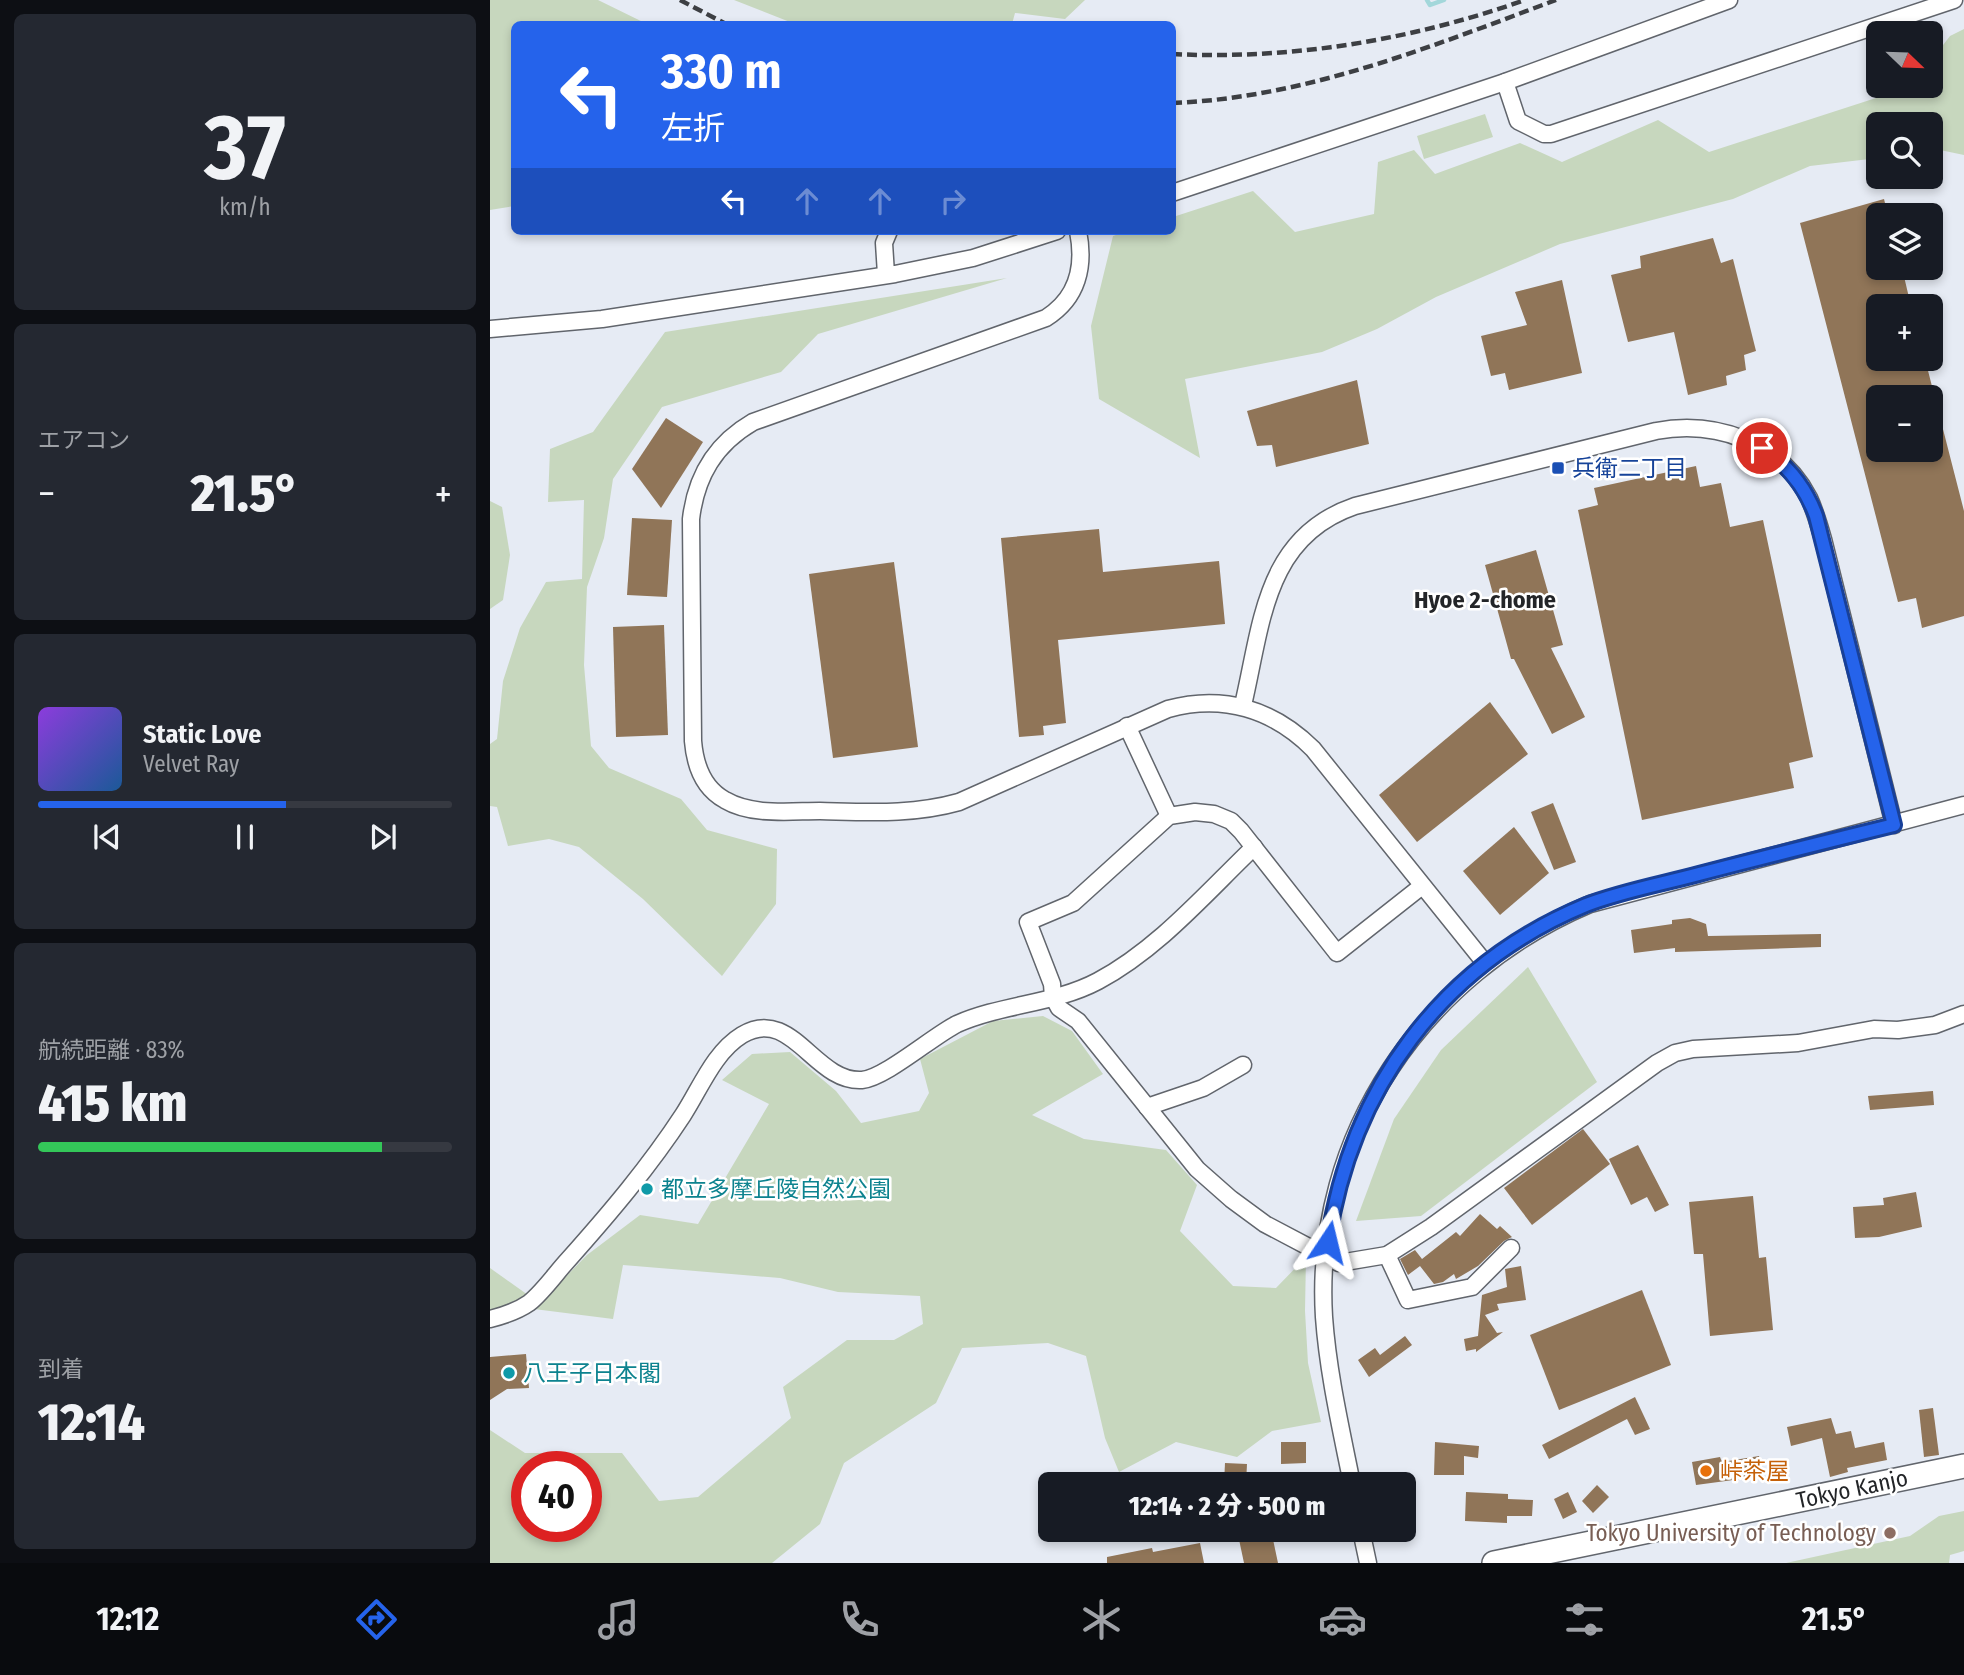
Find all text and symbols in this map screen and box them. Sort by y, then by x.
north arrow [1866,21,1942,98]
map controls [1866,21,1943,462]
text: 330 m [661,42,782,101]
icon: left [546,49,637,140]
text: 37 [204,93,286,202]
text: 左折 [661,109,725,147]
button: search [1866,112,1943,189]
icon: left [715,182,753,220]
icon: ahead [788,182,826,220]
icon: ahead [861,182,899,220]
icon: right [934,182,972,220]
text: km/h [219,193,271,221]
button: layers [1866,203,1943,280]
button: + [1866,294,1943,371]
button: − [1866,385,1943,462]
pin [1732,418,1792,478]
text: エアコン [38,426,130,454]
icon: arrive [1743,429,1781,467]
place label: 兵衛二丁目 [1572,454,1687,482]
marker: 兵衛二丁目 [1550,460,1566,476]
text: 21.5° [191,462,299,525]
text: − [38,471,55,517]
text: + [435,471,452,517]
district label: Hyoe 2-chome [1414,586,1556,614]
text: Static Love [143,719,261,750]
text: Velvet Ray [143,750,239,778]
icon: previous [88,818,126,856]
icon: pause [226,818,264,856]
icon: next [364,818,402,856]
text: 航続距離 · 83% [38,1036,185,1064]
text: 415 km [38,1072,187,1135]
place label: 都立多摩丘陵自然公園 [661,1175,891,1203]
marker: 都立多摩丘陵自然公園 [639,1181,655,1197]
position arrow [1291,1205,1365,1279]
text: 到着 [38,1355,84,1383]
place label: 八王子日本閣 [523,1359,661,1387]
marker: 八王子日本閣 [501,1365,517,1381]
text: 12:14 [38,1391,145,1454]
speed limit sign: 40 [511,1451,602,1542]
place label: 峠茶屋 [1720,1457,1789,1485]
marker: 峠茶屋 [1698,1463,1714,1479]
street label: Tokyo Kanjo [1794,1464,1910,1514]
text: 12:14 · 2 分 · 500 m [1129,1491,1325,1522]
place label: Tokyo University of Technology [1586,1519,1877,1547]
marker: Tokyo University of Technology [1882,1525,1898,1541]
icon: directions [352,1595,401,1644]
icon: music [594,1595,643,1644]
icon: phone [835,1595,884,1644]
icon: climate [1077,1595,1126,1644]
icon: car [1318,1595,1367,1644]
icon: filters [1560,1595,1609,1644]
text: 12:12 [96,1600,159,1638]
text: 21.5° [1802,1600,1868,1638]

